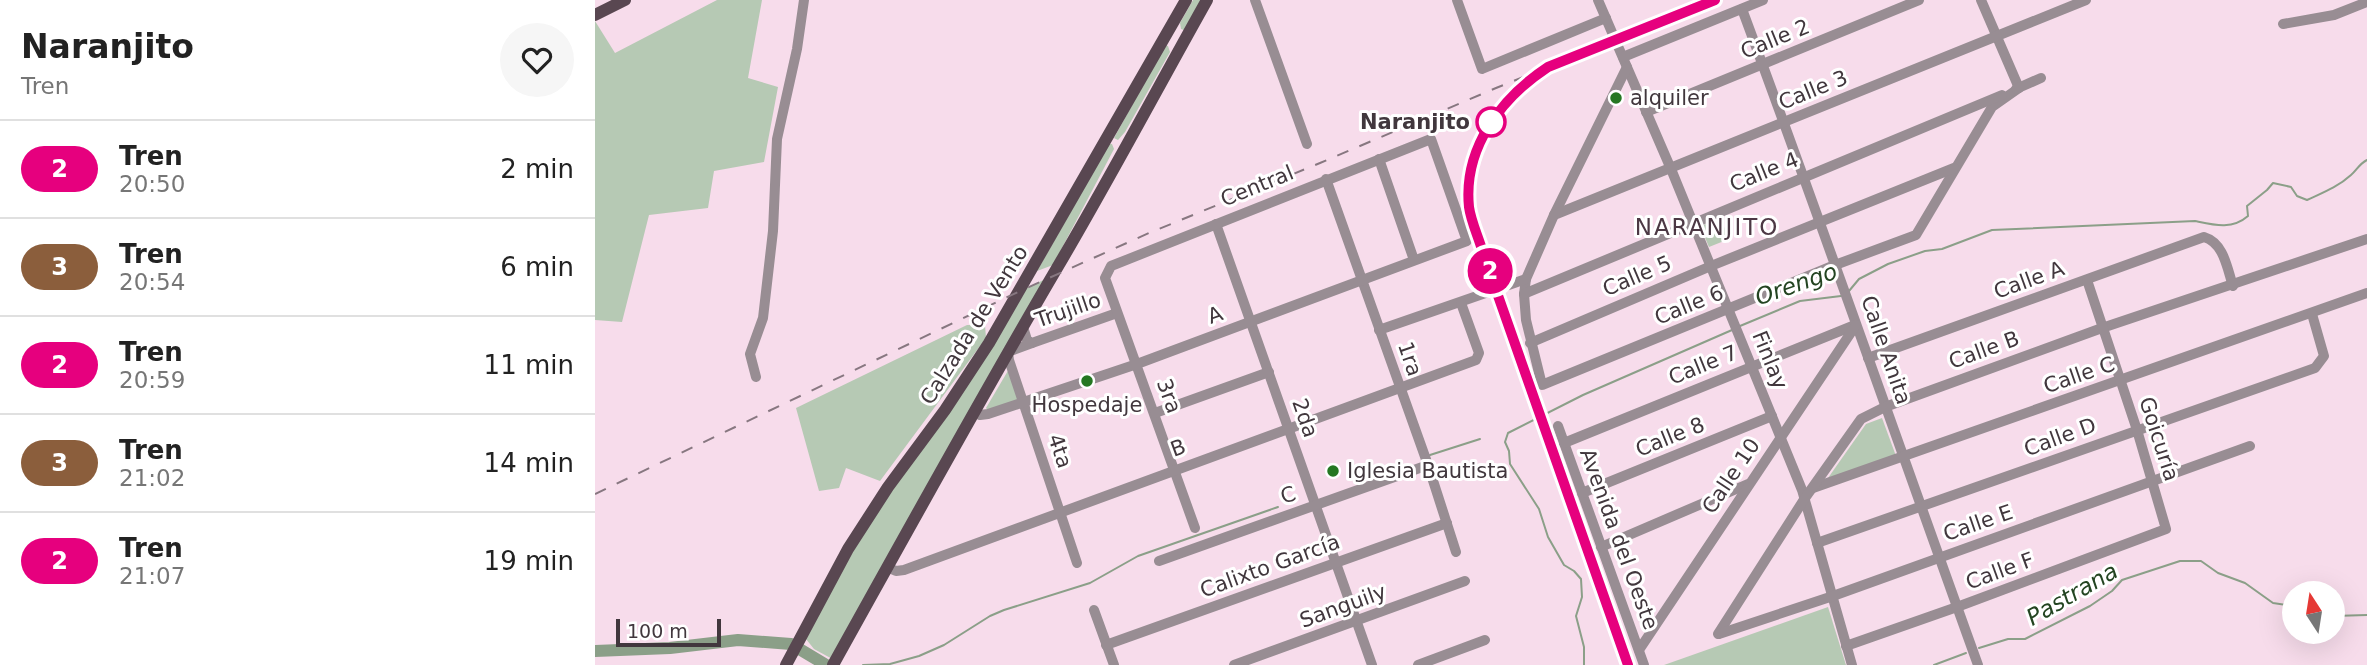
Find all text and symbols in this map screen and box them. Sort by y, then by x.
street label: Calle 2 [1737,14,1813,64]
button: heart [500,23,574,97]
text: Naranjito [21,27,194,66]
street label: Calle 3 [1775,65,1851,115]
text: Tren [21,73,69,99]
place label: alquiler [1630,86,1709,110]
marker: alquiler [1608,90,1624,106]
marker: Naranjito [1476,107,1506,137]
place label: Naranjito [1360,110,1470,134]
text: Tren [119,141,183,171]
street label: Calle 4 [1726,147,1802,197]
text: 2 min [500,154,574,184]
text: 2 [51,155,68,183]
street label: Central [1217,161,1297,211]
text: 20:50 [119,171,185,197]
district label: NARANJITO [1635,214,1779,240]
text: Tren [119,239,183,269]
street label: Calzada de Vento [915,241,1033,409]
line badge: 2 [1467,248,1513,294]
street label: Calle 5 [1599,251,1675,301]
text: 6 min [500,252,574,282]
text: 3 [51,253,68,281]
street label: Calle A [1991,256,2068,304]
text: 2 [1482,257,1498,285]
water label: Orengo [1752,258,1840,310]
text: 20:54 [119,269,185,295]
street label: Calle 6 [1651,280,1727,330]
street label: Trujillo [1031,288,1104,333]
street label: Calle Anita [1856,292,1916,408]
street label: A [1204,301,1226,329]
street label: Calle B [1946,326,2022,374]
street label: Finlay [1747,327,1793,393]
text: Tren [119,337,183,367]
street label: 1ra [1393,339,1427,379]
street label: Calle 7 [1665,340,1741,390]
text: 11 min [484,350,574,380]
text: 2 [51,351,68,379]
street label: Calle C [2040,352,2118,398]
text: 20:59 [119,367,185,393]
marker: Hospedaje [1079,373,1095,389]
street label: 3ra [1152,376,1186,416]
place label: Hospedaje [1032,393,1142,417]
street label: Goicuría [2134,394,2184,484]
street label: 2da [1287,395,1323,441]
street label: Calle 8 [1632,412,1708,462]
street label: Calle D [2021,413,2099,461]
street label: 4ta [1043,431,1077,471]
street label: B [1167,434,1189,462]
street label: Calle 10 [1697,434,1765,518]
text: Tren [119,435,183,465]
street label: Avenida del Oeste [1575,445,1663,633]
text: 14 min [484,448,574,478]
text: 3 [51,449,68,477]
place label: Iglesia Bautista [1347,459,1508,483]
marker: Iglesia Bautista [1325,463,1341,479]
text: 21:02 [119,465,185,491]
street label: C [1277,481,1299,509]
street label: Calle E [1940,500,2016,546]
street label: Calixto García [1197,530,1343,602]
text: Tren [119,533,183,563]
text: 19 min [484,546,574,576]
text: 2 [51,547,68,575]
street label: Calle F [1963,548,2037,594]
water label: Pastrana [2022,557,2122,631]
text: 21:07 [119,563,185,589]
street label: Sanguily [1296,579,1390,633]
north arrow [2282,581,2345,644]
map controls [2282,581,2345,644]
scale bar [616,616,721,648]
text: 100 m [627,620,688,642]

